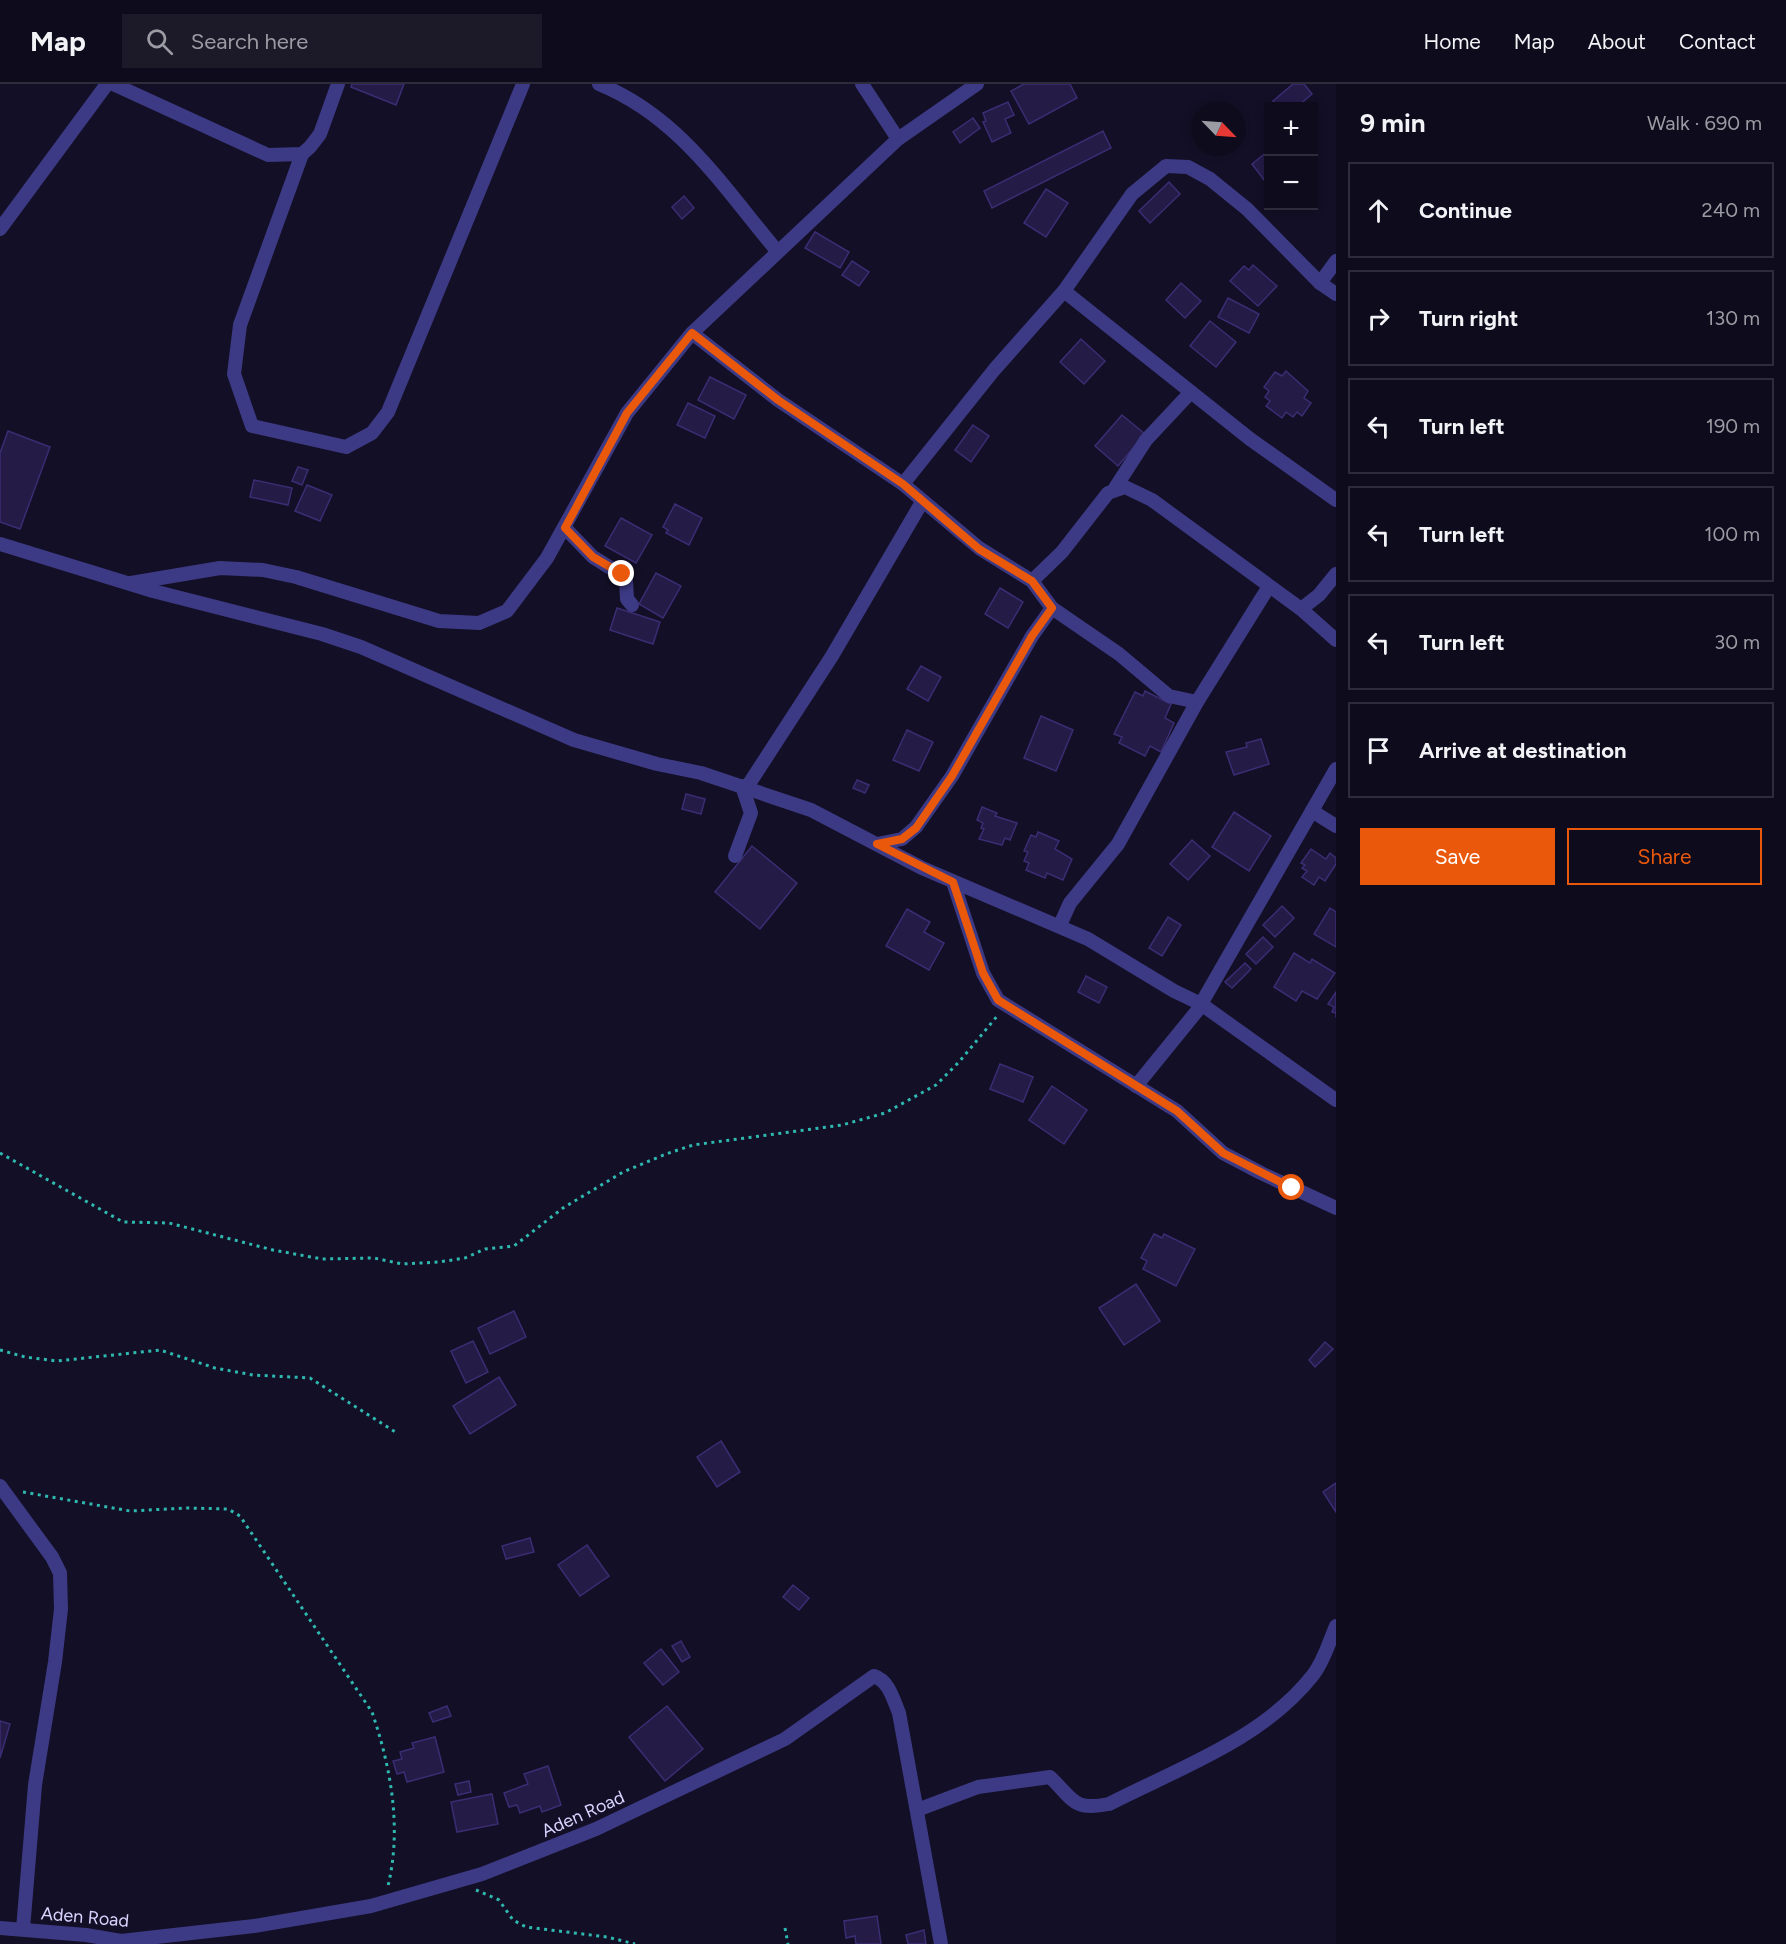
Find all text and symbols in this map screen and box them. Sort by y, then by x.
search box [122,14,542,68]
text: Map [30,24,86,58]
icon: search [143,25,176,58]
text: Search here [191,28,308,55]
text: Home [1424,29,1481,54]
text: Map [1514,29,1555,54]
text: About [1588,29,1646,54]
text: Contact [1679,29,1756,54]
north arrow [1192,102,1246,156]
map controls [1264,102,1318,210]
button: + [1264,102,1318,156]
text: 9 min [1360,107,1426,139]
text: Walk · 690 m [1647,111,1762,135]
button: − [1264,156,1318,210]
icon: ahead [1362,194,1395,227]
text: Continue [1419,197,1512,224]
text: 240 m [1702,198,1760,222]
icon: right [1362,302,1395,335]
text: Turn right [1419,305,1518,332]
text: 130 m [1706,306,1760,330]
icon: left [1362,410,1395,443]
text: Turn left [1419,413,1505,440]
text: 190 m [1706,414,1760,438]
icon: left [1362,518,1395,551]
text: Turn left [1419,521,1505,548]
text: 100 m [1704,522,1760,546]
route end [608,560,634,586]
icon: left [1362,626,1395,659]
text: Turn left [1419,629,1505,656]
text: 30 m [1714,630,1760,654]
icon: arrive [1362,734,1395,767]
text: Arrive at destination [1419,737,1627,764]
button: Save [1360,828,1555,885]
button: Share [1567,828,1762,885]
route start [1278,1174,1304,1200]
street label: Aden Road [538,1786,628,1842]
street label: Aden Road [40,1902,130,1932]

